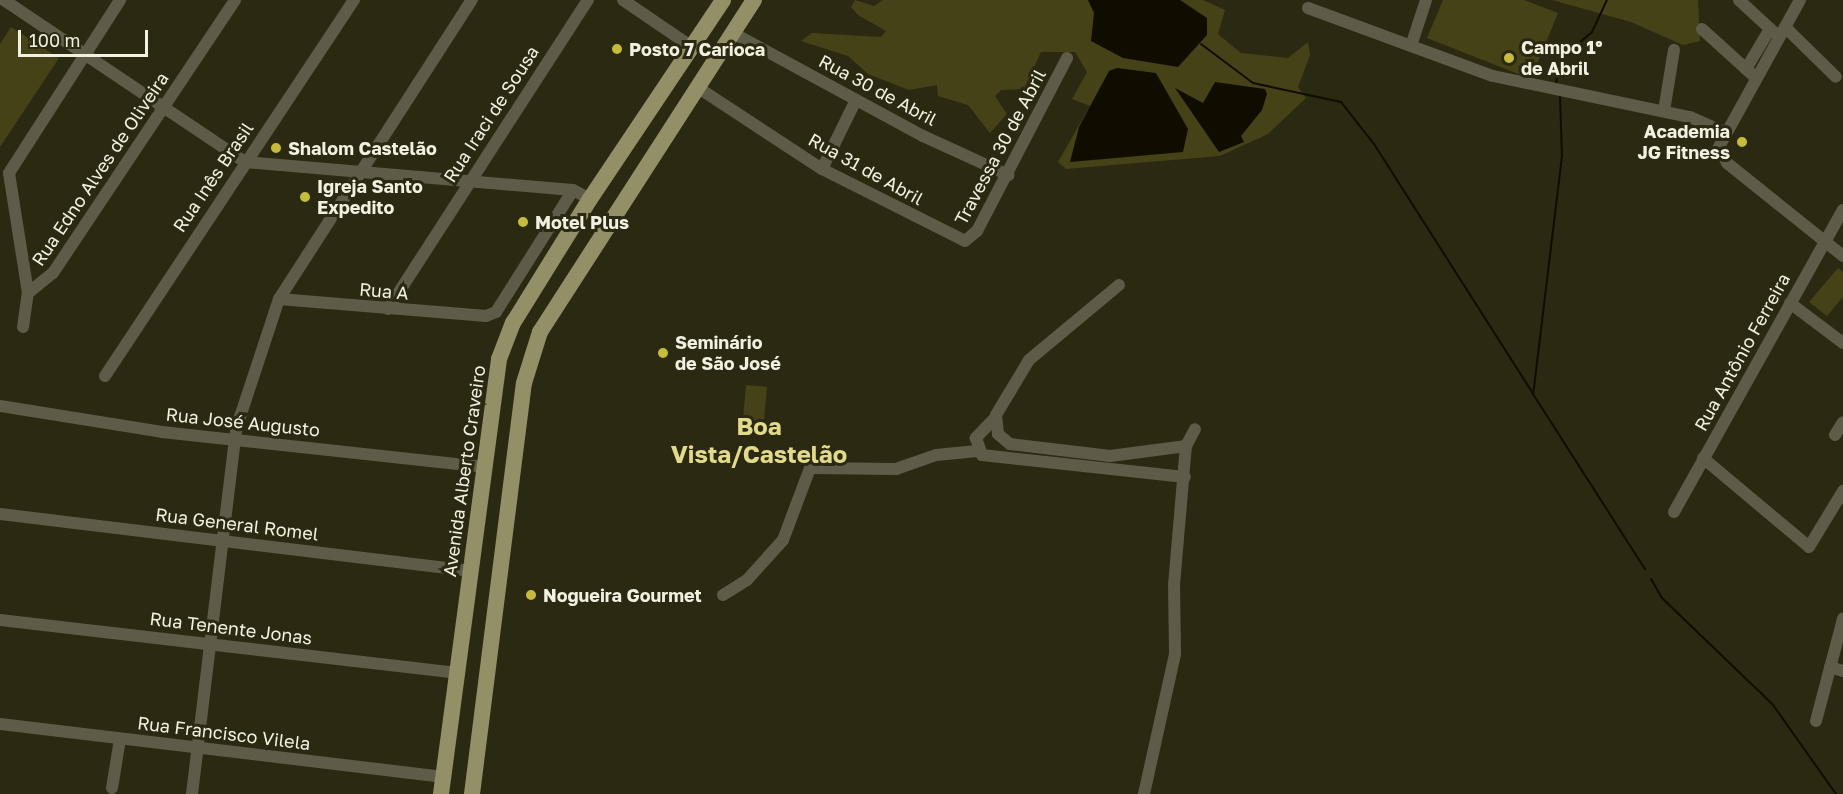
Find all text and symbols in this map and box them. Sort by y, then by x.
scale bar [21,18,152,56]
text: 100 m [29,29,80,51]
place label: Campo 1º de Abril [1521,37,1602,80]
place label: Posto 7 Carioca [629,38,765,60]
street label: Rua Iraci de Sousa [439,42,543,186]
marker: Posto 7 Carioca [610,42,624,56]
street label: Rua 30 de Abril [815,50,941,130]
marker: Campo 1º de Abril [1502,51,1516,65]
street label: Travessa 30 de Abril [950,66,1050,228]
street label: Rua Edno Alves de Oliveira [27,68,173,270]
street label: Rua Inês Brasil [168,118,258,236]
place label: Academia JG Fitness [1637,121,1730,164]
street label: Rua 31 de Abril [805,129,927,209]
marker: Academia JG Fitness [1735,135,1749,149]
place label: Shalom Castelão [288,137,437,159]
marker: Shalom Castelão [269,141,283,155]
place label: Igreja Santo Expedito [317,176,423,219]
marker: Igreja Santo Expedito [298,190,312,204]
place label: Motel Plus [535,211,629,233]
marker: Motel Plus [516,215,530,229]
street label: Rua Antônio Ferreira [1690,269,1794,435]
street label: Rua A [358,278,410,304]
place label: Seminário de São José [675,332,781,374]
marker: Seminário de São José [656,346,670,360]
street label: Avenida Alberto Craveiro [438,364,490,578]
street label: Rua José Augusto [165,403,321,441]
district label: Boa Vista/Castelão [671,412,847,468]
street label: Rua General Romel [154,503,320,545]
place label: Nogueira Gourmet [543,584,702,606]
marker: Nogueira Gourmet [524,588,538,602]
street label: Rua Tenente Jonas [149,607,313,649]
street label: Rua Francisco Vilela [136,712,312,754]

